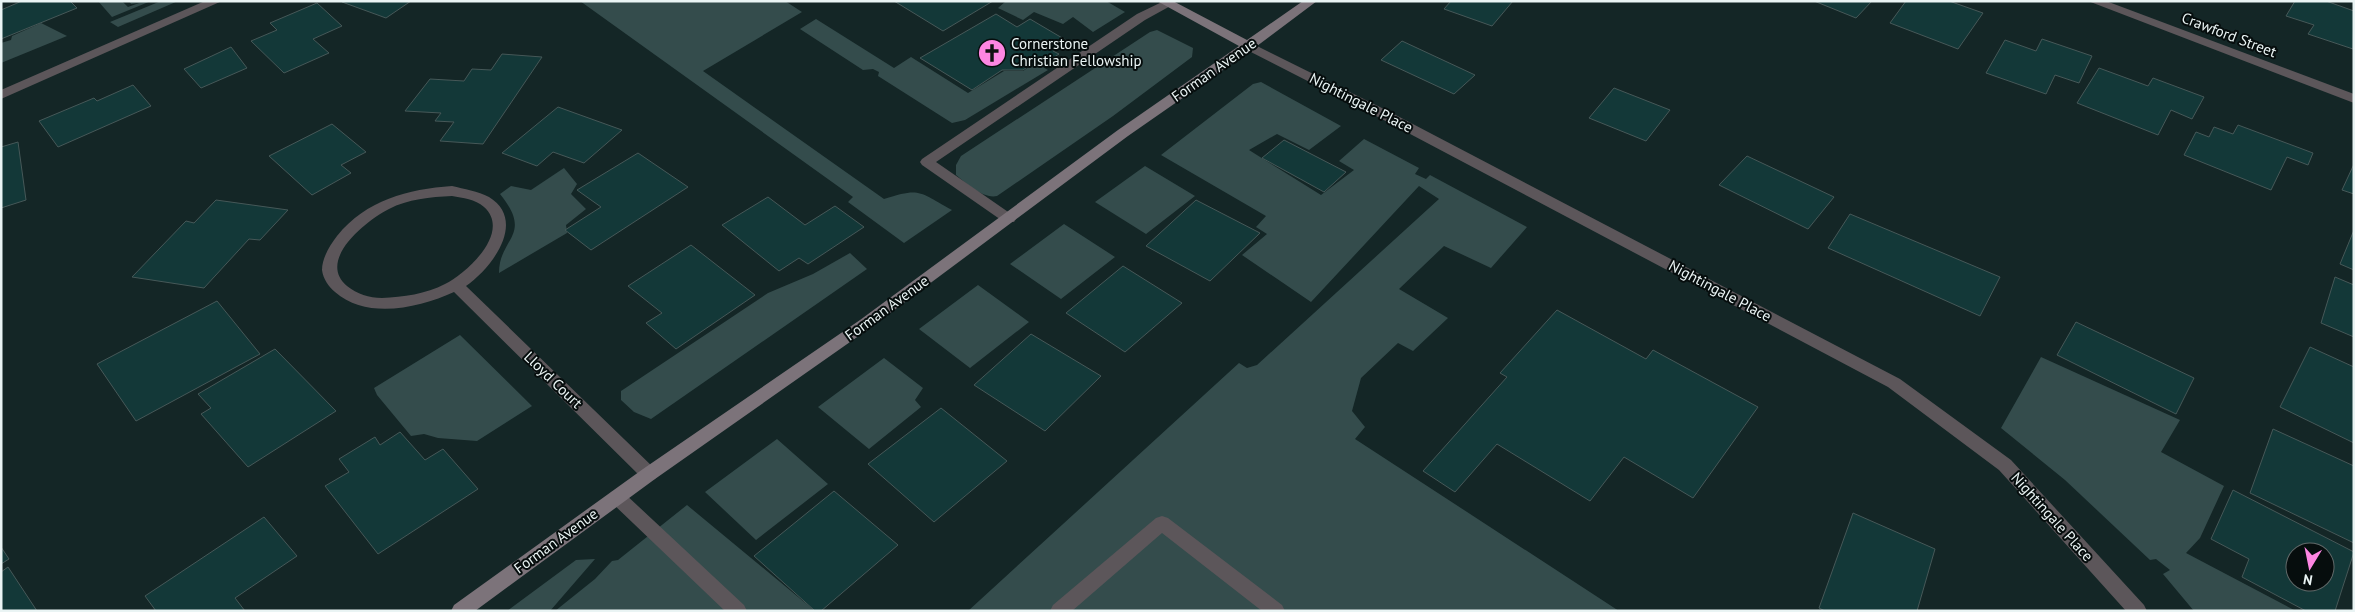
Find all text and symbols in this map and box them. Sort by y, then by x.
street label: Crawford Street [2179,8,2279,61]
street label: Forman Avenue [1168,33,1260,106]
place label: Cornerstone Christian Fellowship [1011,34,1142,70]
church icon: Cornerstone Christian Fellowship [977,38,1007,68]
street label: Nightingale Place [1306,68,1416,137]
street label: Nightingale Place [1666,256,1775,326]
street label: Forman Avenue [841,271,932,344]
street label: Lloyd Court [520,347,587,412]
street label: Nightingale Place [2007,468,2097,565]
street label: Forman Avenue [510,504,601,577]
north arrow [2285,542,2335,592]
text: N [2302,570,2314,589]

